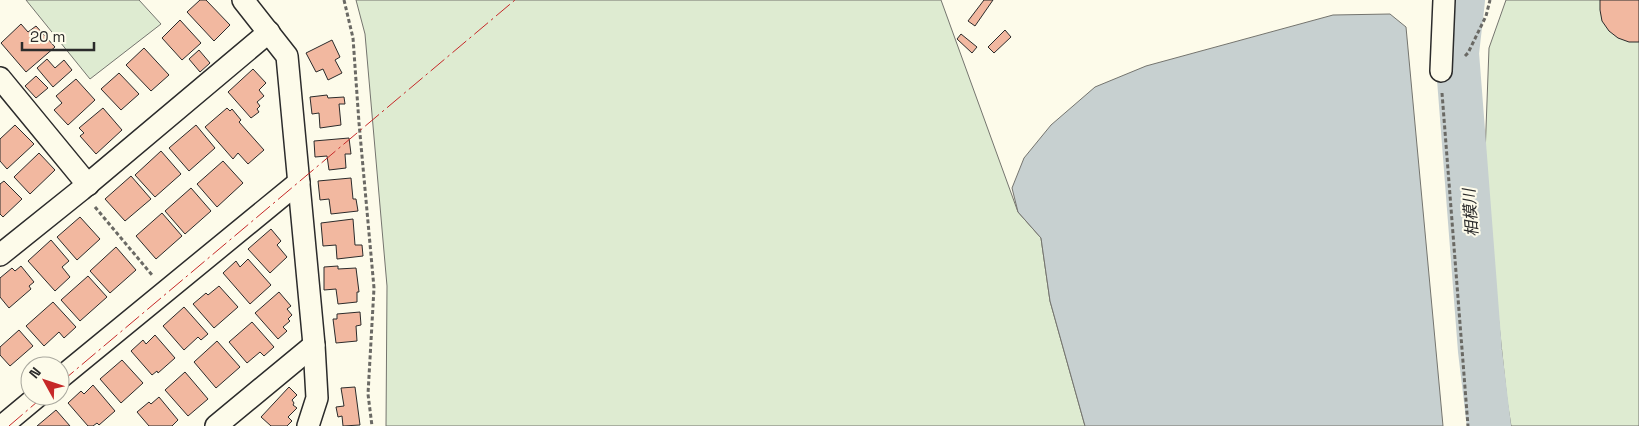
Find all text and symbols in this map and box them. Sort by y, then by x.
scale bar [22,20,95,52]
text: 20 m [30,27,65,46]
water label: 相模川 [1458,186,1483,238]
north arrow [20,356,70,406]
text: N [25,363,45,382]

